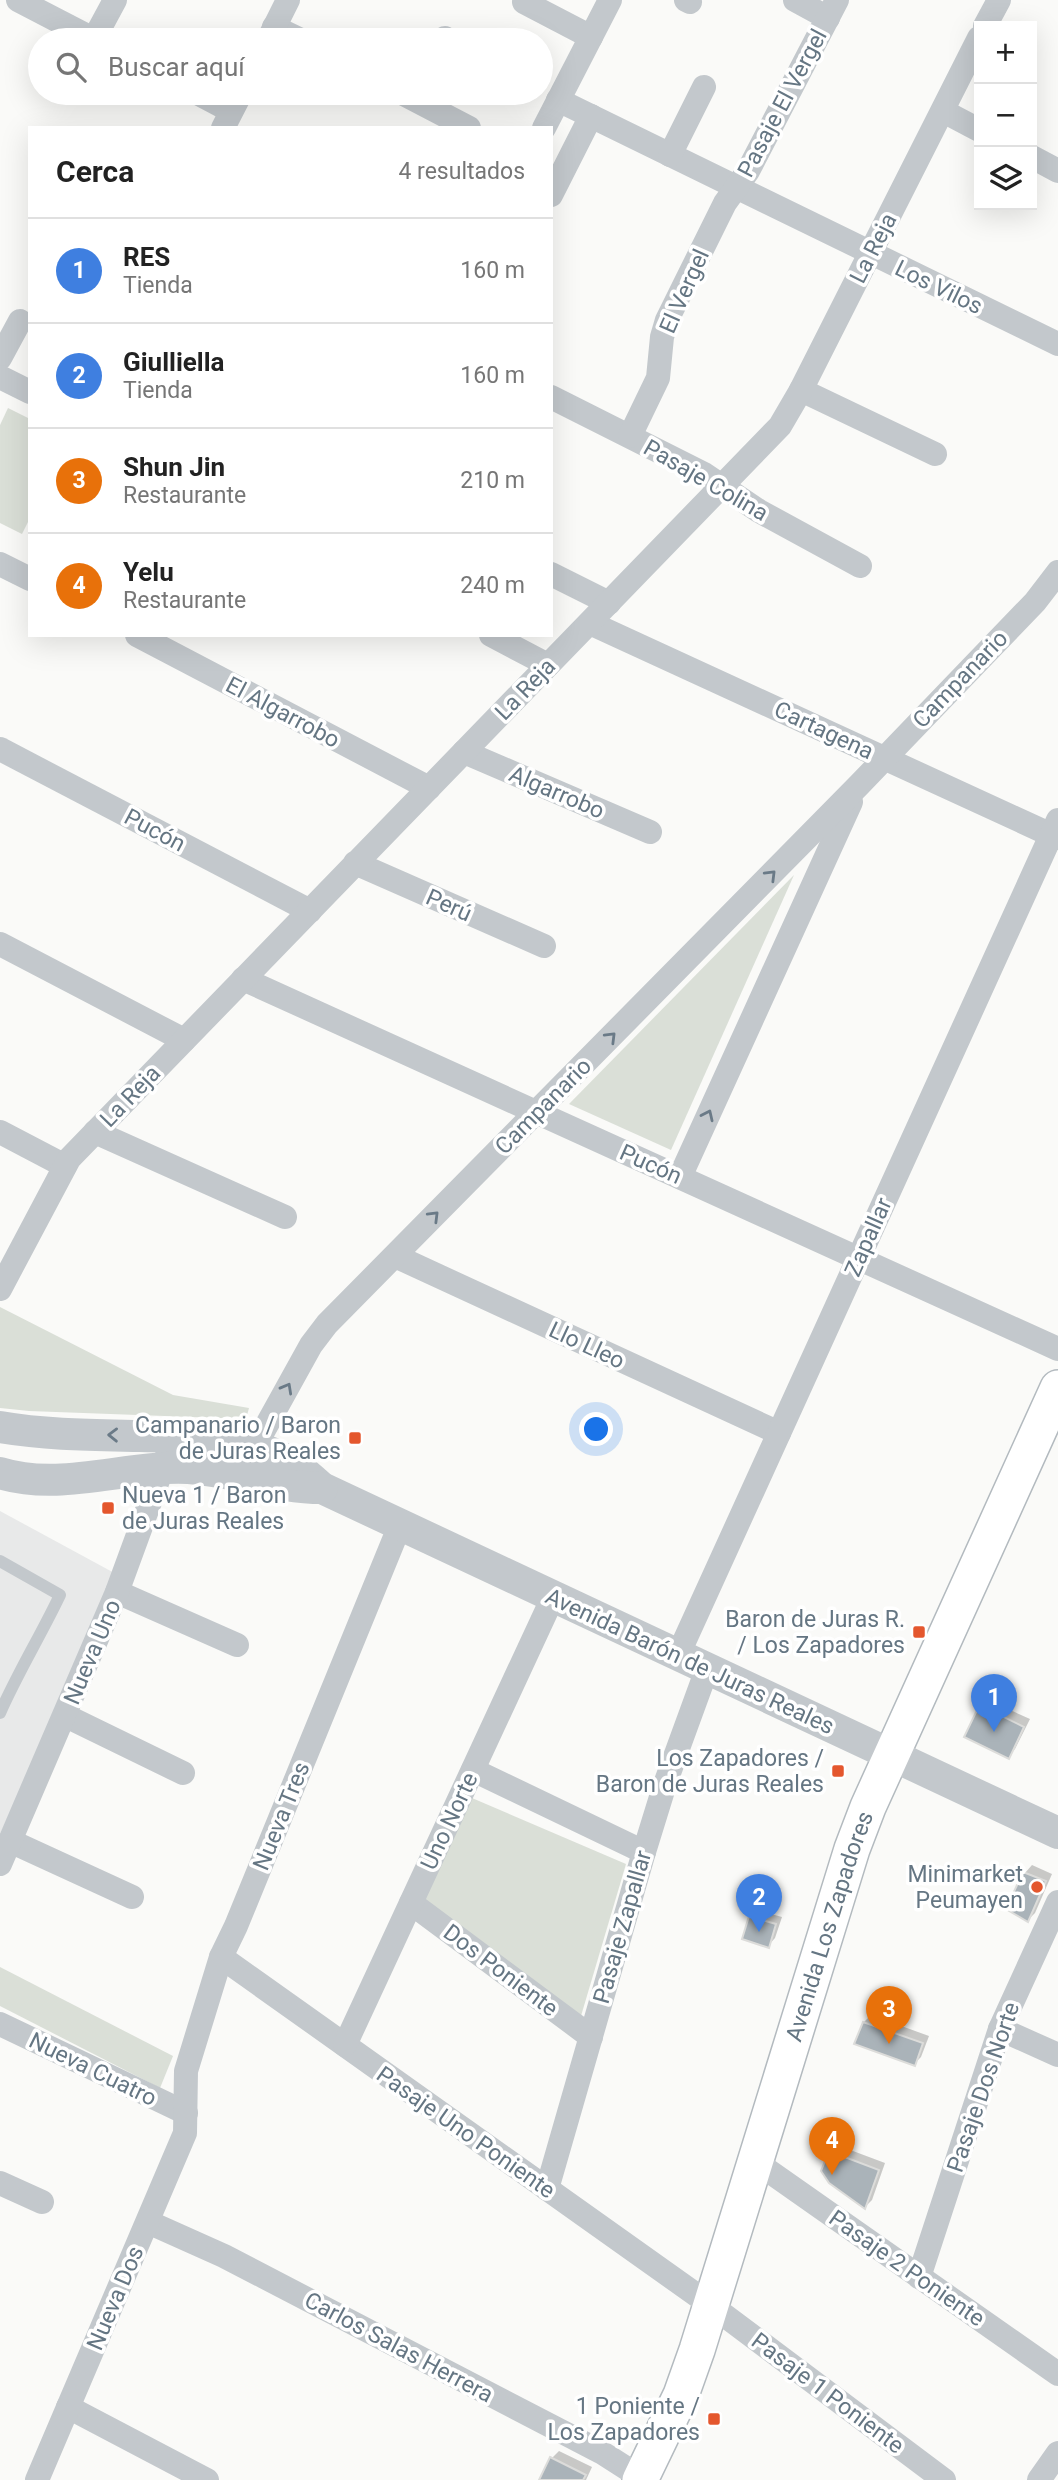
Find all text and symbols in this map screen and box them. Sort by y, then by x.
map controls [974,21,1037,210]
button: + [974,21,1037,84]
street label: Pasaje El Vergel [732,25,833,182]
search box [28,28,553,105]
icon: search [52,48,90,86]
text: Buscar aquí [108,52,245,82]
button: − [974,84,1037,147]
button: layers [974,147,1037,210]
text: Cerca [56,154,134,189]
text: 4 resultados [398,158,525,185]
street label: La Reja [844,209,902,288]
text: RES [123,242,170,272]
street label: El Vergel [654,245,715,337]
street label: Los Vilos [891,255,987,320]
text: 1 [72,257,86,284]
text: 160 m [460,257,525,284]
text: Tienda [123,272,193,299]
text: Giulliella [123,347,225,377]
text: 2 [72,362,86,389]
text: 160 m [460,362,525,389]
text: Tienda [123,377,193,404]
street label: Pasaje Colina [639,434,773,527]
text: Shun Jin [123,452,225,482]
text: 3 [72,467,86,494]
text: 210 m [460,467,525,494]
text: Restaurante [123,482,246,509]
text: Yelu [123,557,174,587]
text: 4 [72,572,86,599]
text: 240 m [460,572,525,599]
text: Restaurante [123,587,246,614]
street label: Campanario [907,625,1013,734]
street label: La Reja [490,653,561,726]
street label: El Algarrobo [221,671,344,754]
street label: Cartagena [770,696,878,765]
street label: Algarrobo [505,760,608,825]
street label: Pucón [120,803,190,858]
one-way arrow [762,870,775,883]
street label: Perú [422,884,476,927]
one-way arrow [603,1032,616,1045]
street label: Campanario [490,1053,597,1160]
street label: La Reja [95,1060,166,1133]
one-way arrow [700,1110,714,1122]
street label: Pucón [616,1139,686,1190]
street label: Zapallar [839,1194,898,1281]
one-way arrow [426,1212,439,1225]
street label: Llo Lleo [545,1316,629,1375]
one-way arrow [279,1383,292,1395]
place label: Campanario / Baron de Juras Reales [135,1412,341,1465]
your location [579,1412,613,1446]
one-way arrow [108,1427,118,1443]
marker: Campanario / Baron de Juras Reales [347,1430,363,1446]
place label: Nueva 1 / Baron de Juras Reales [122,1482,286,1535]
marker: Nueva 1 / Baron de Juras Reales [100,1500,116,1516]
street label: Avenida Barón de Juras Reales [541,1583,838,1740]
street label: Nueva Uno [58,1596,127,1709]
place label: Baron de Juras R. / Los Zapadores [725,1606,905,1659]
marker: Baron de Juras R. / Los Zapadores [911,1624,927,1640]
pin: 1 [971,1674,1017,1732]
place label: Los Zapadores / Baron de Juras Reales [596,1745,824,1798]
street label: Nueva Tres [248,1758,315,1874]
marker: Los Zapadores / Baron de Juras Reales [830,1763,846,1779]
street label: Uno Norte [415,1768,484,1874]
street label: Avenida Los Zapadores [780,1808,879,2045]
street label: Pasaje Zapallar [588,1847,657,2007]
place label: Minimarket Peumayen [907,1861,1023,1914]
pin: 2 [736,1874,782,1932]
marker: Minimarket Peumayen [1029,1879,1045,1895]
street label: Dos Poniente [438,1919,563,2022]
pin: 3 [866,1986,912,2044]
street label: Pasaje Dos Norte [942,1999,1025,2176]
street label: Nueva Cuatro [25,2027,161,2112]
street label: Pasaje Uno Poniente [371,2061,560,2204]
pin: 4 [809,2117,855,2175]
street label: Pasaje 2 Poniente [824,2205,990,2332]
street label: Nueva Dos [81,2242,149,2354]
street label: Carlos Salas Herrera [300,2286,498,2409]
street label: Pasaje 1 Poniente [746,2327,909,2459]
place label: 1 Poniente / Los Zapadores [547,2393,700,2446]
marker: 1 Poniente / Los Zapadores [706,2411,722,2427]

